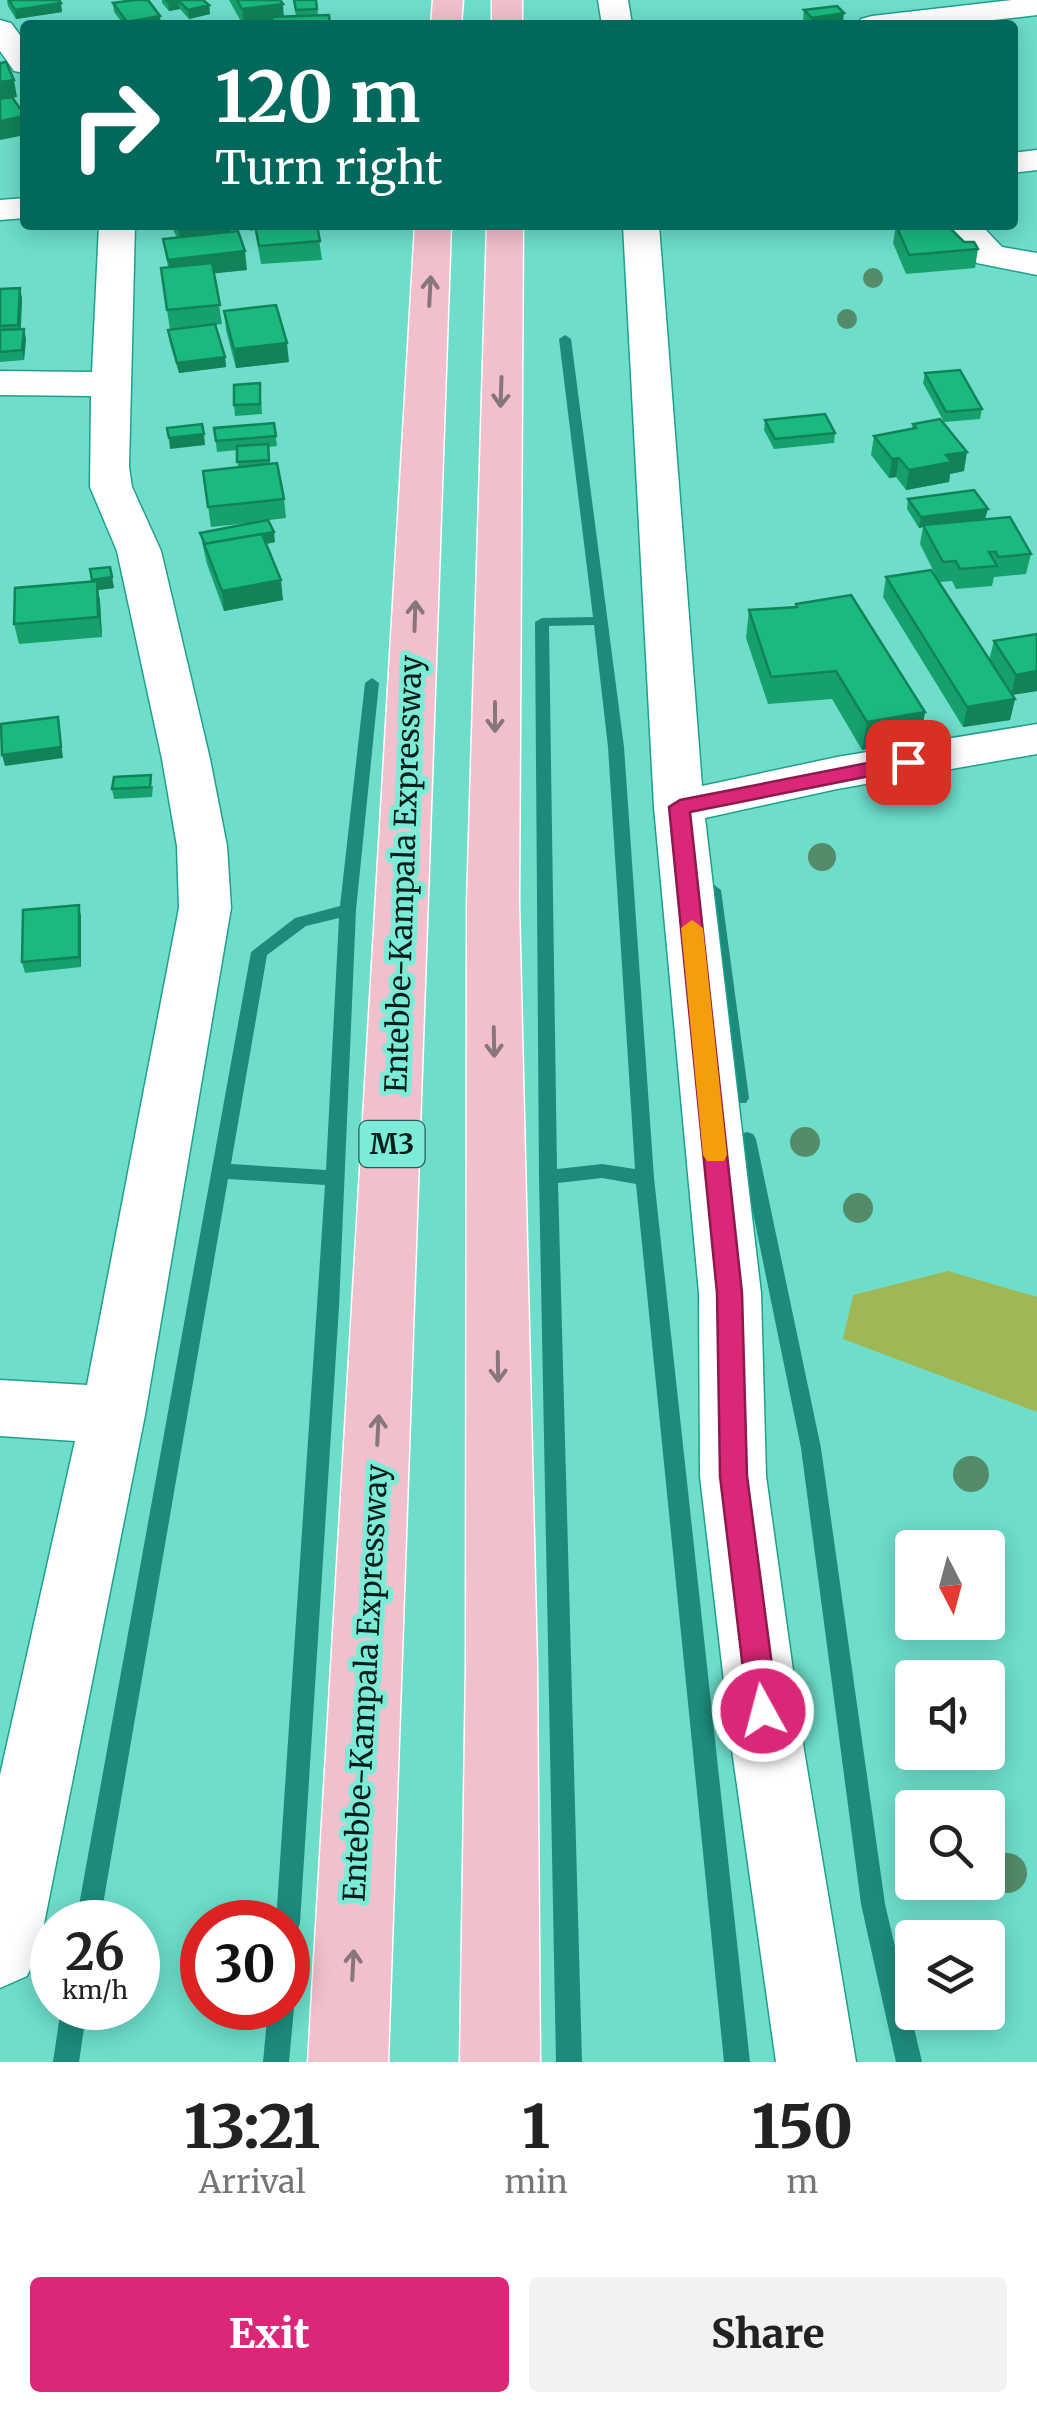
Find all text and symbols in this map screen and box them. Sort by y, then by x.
text: 120 m [215,53,420,141]
icon: right [50,60,180,190]
text: Turn right [215,140,443,196]
one-way arrow [420,276,439,308]
one-way arrow [491,376,510,408]
one-way arrow [405,601,424,633]
street label: Entebbe-Kampala Expressway [376,654,430,1093]
one-way arrow [486,700,504,733]
pin [866,720,951,805]
icon: arrive [881,735,936,790]
one-way arrow [484,1026,503,1058]
road number: M3 [360,1121,424,1167]
one-way arrow [488,1350,508,1383]
one-way arrow [369,1415,388,1447]
street label: Entebbe-Kampala Expressway [335,1463,395,1903]
north arrow [895,1530,1005,1640]
map controls [895,1530,1005,2030]
position arrow [711,1659,815,1763]
button: sound [895,1660,1005,1770]
button: search [895,1790,1005,1900]
speed limit sign: 30 [180,1900,310,2030]
button: layers [895,1920,1005,2030]
text: 26 [65,1921,125,1984]
one-way arrow [344,1949,363,1981]
text: km/h [62,1974,128,2006]
text: 13:21 [184,2089,320,2164]
text: 1 [522,2089,550,2164]
text: 150 [752,2089,853,2164]
text: Arrival [199,2162,306,2202]
text: min [504,2162,568,2202]
text: m [786,2162,818,2202]
button: Exit [30,2277,509,2392]
button: Share [529,2277,1007,2392]

